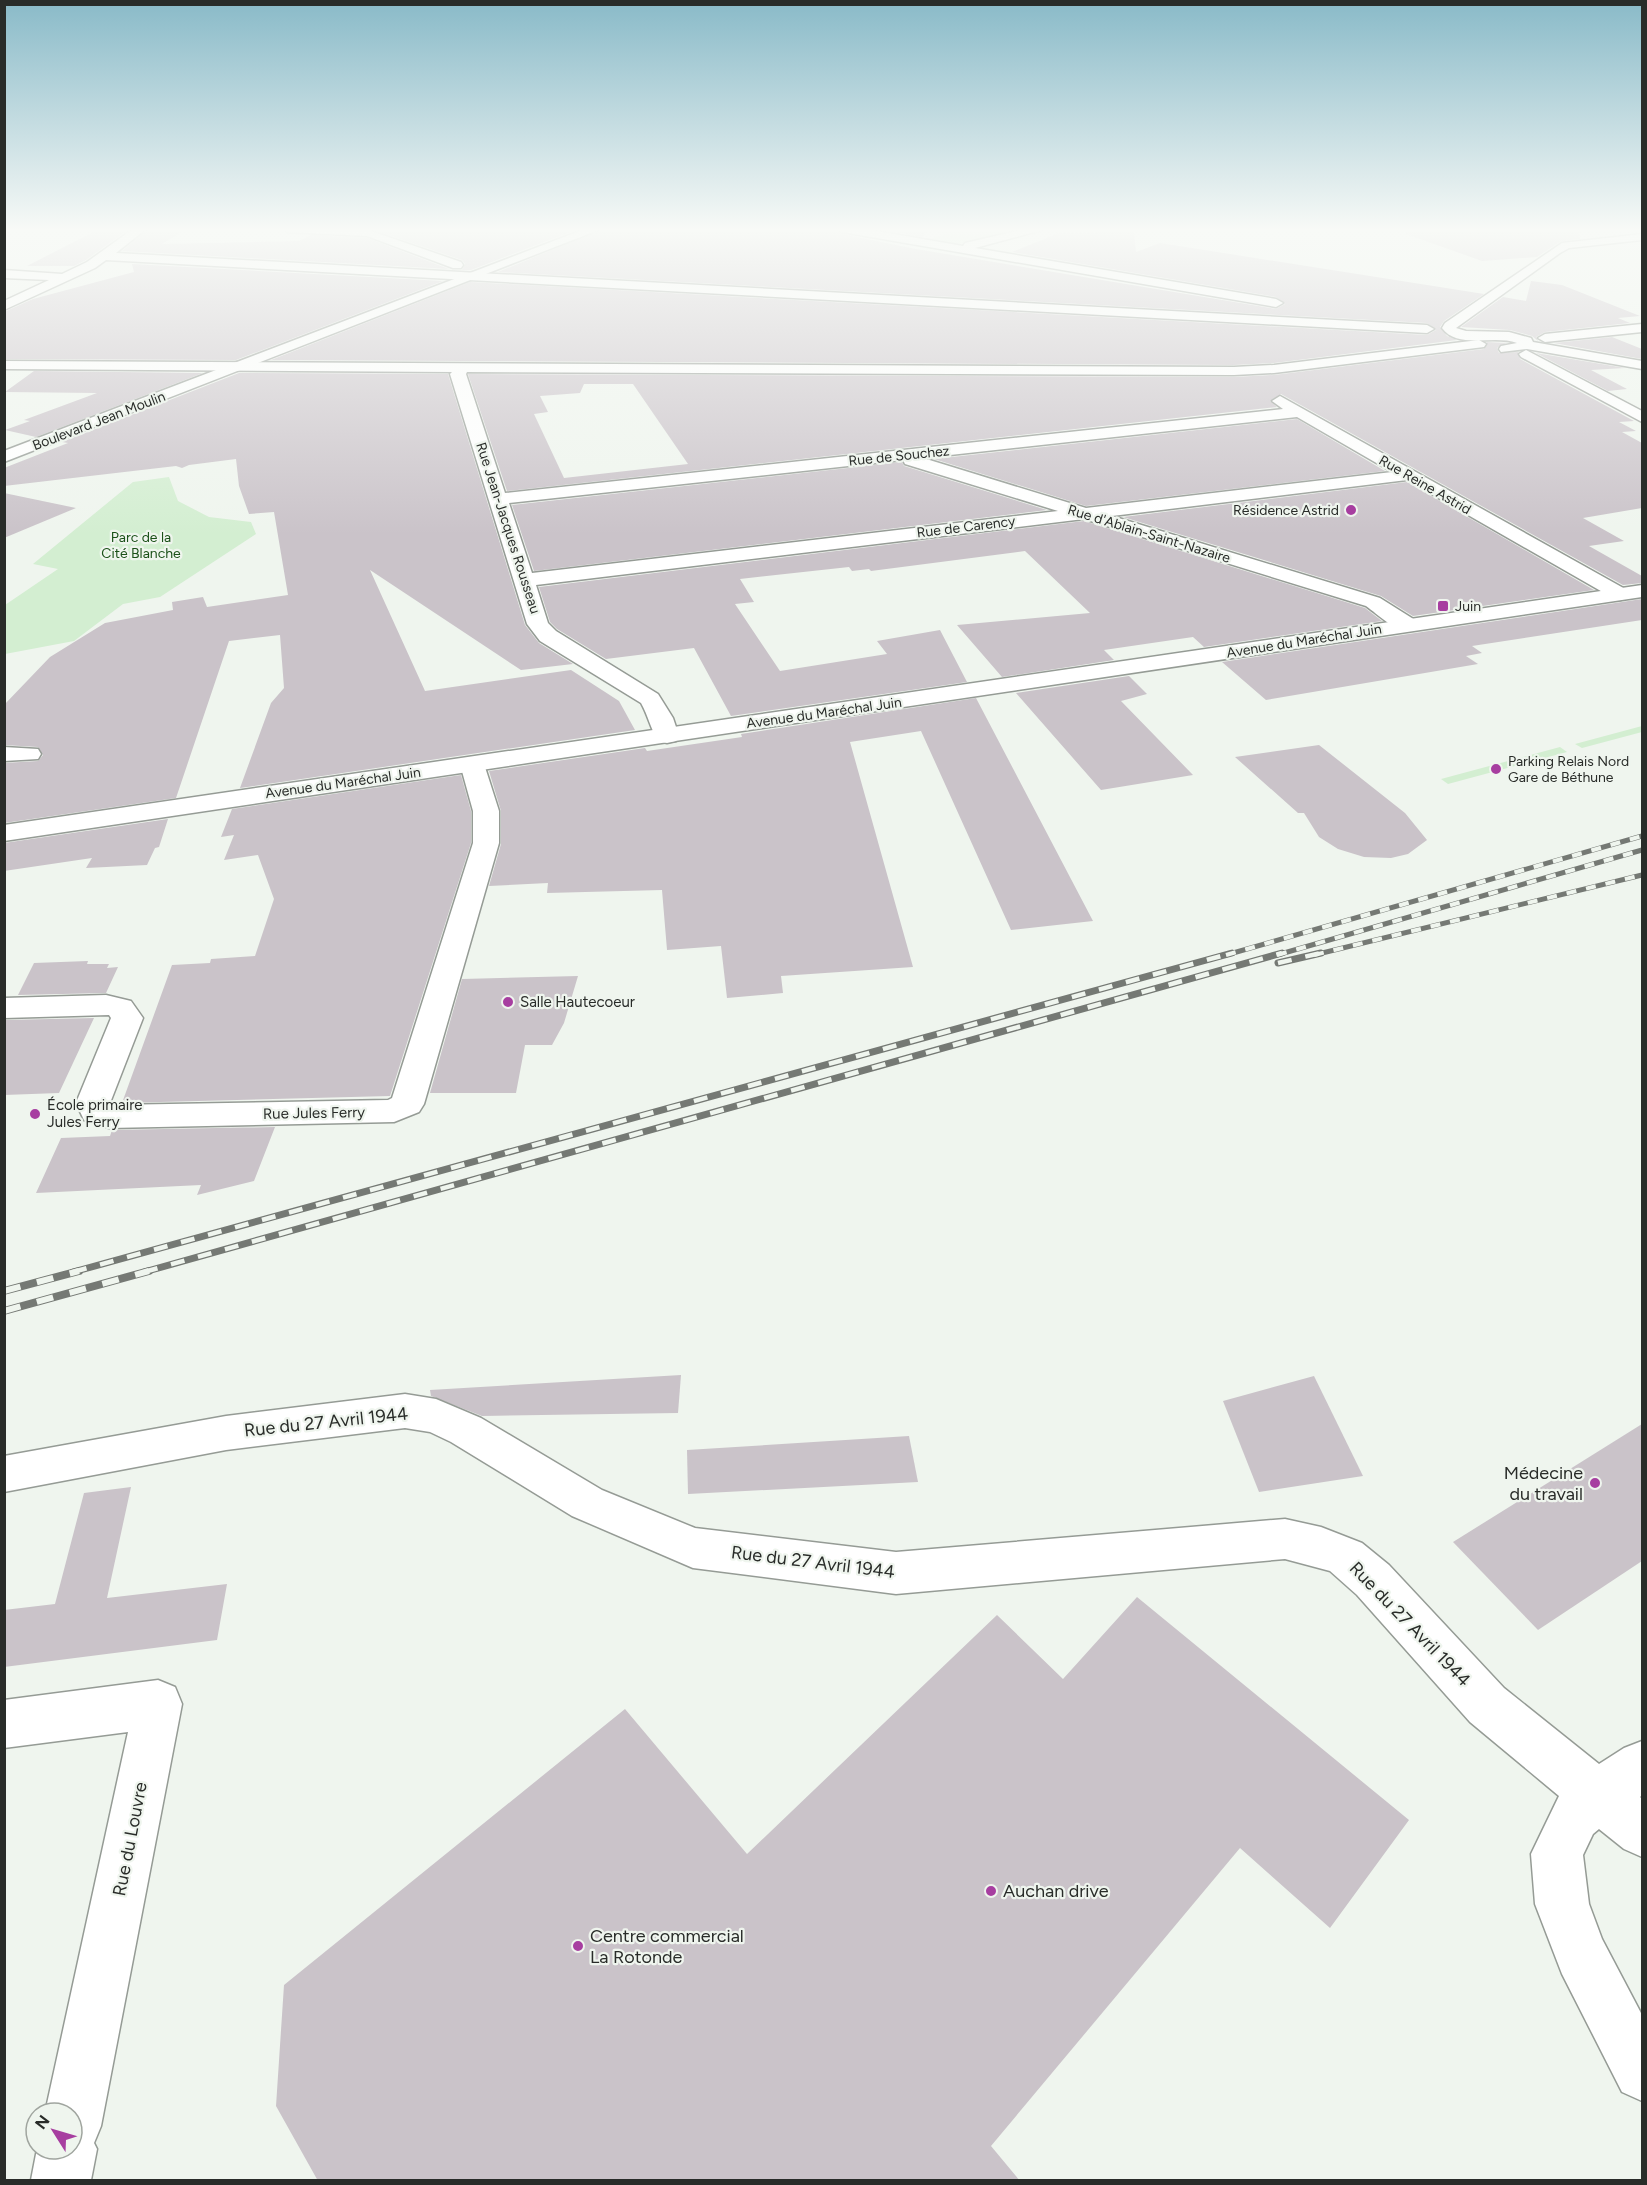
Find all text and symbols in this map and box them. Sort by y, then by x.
street label: Boulevard Jean Moulin [30,388,168,454]
street label: Rue Jean-Jacques Rousseau [472,440,544,616]
street label: Rue de Souchez [848,442,950,470]
street label: Rue Reine Astrid [1376,452,1474,518]
street label: Rue d'Ablain-Saint-Nazaire [1066,501,1233,567]
place label: Résidence Astrid [1233,502,1339,519]
marker: Résidence Astrid [1344,503,1358,517]
street label: Rue de Carency [916,512,1017,541]
park label: Parc de la Cité Blanche [101,529,181,562]
place label: Juin [1455,598,1481,615]
marker: Juin [1436,599,1450,613]
street label: Avenue du Maréchal Juin [1225,620,1383,662]
street label: Avenue du Maréchal Juin [745,694,903,732]
place label: Parking Relais Nord Gare de Béthune [1508,753,1629,786]
marker: Parking Relais Nord Gare de Béthune [1489,762,1503,776]
street label: Avenue du Maréchal Juin [264,764,422,802]
place label: Salle Hautecoeur [520,993,635,1011]
marker: Salle Hautecoeur [501,995,515,1009]
place label: École primaire Jules Ferry [47,1096,142,1131]
street label: Rue Jules Ferry [263,1103,365,1123]
marker: École primaire Jules Ferry [28,1107,42,1121]
street label: Rue du 27 Avril 1944 [243,1402,409,1442]
place label: Médecine du travail [1504,1462,1583,1505]
marker: Médecine du travail [1588,1476,1602,1490]
street label: Rue du 27 Avril 1944 [730,1541,896,1583]
street label: Rue du 27 Avril 1944 [1345,1557,1475,1691]
street label: Rue du Louvre [108,1780,152,1898]
place label: Auchan drive [1003,1880,1109,1902]
marker: Auchan drive [984,1884,998,1898]
place label: Centre commercial La Rotonde [590,1925,744,1968]
marker: Centre commercial La Rotonde [571,1939,585,1953]
north arrow [24,2101,84,2161]
text: N [31,2112,54,2133]

